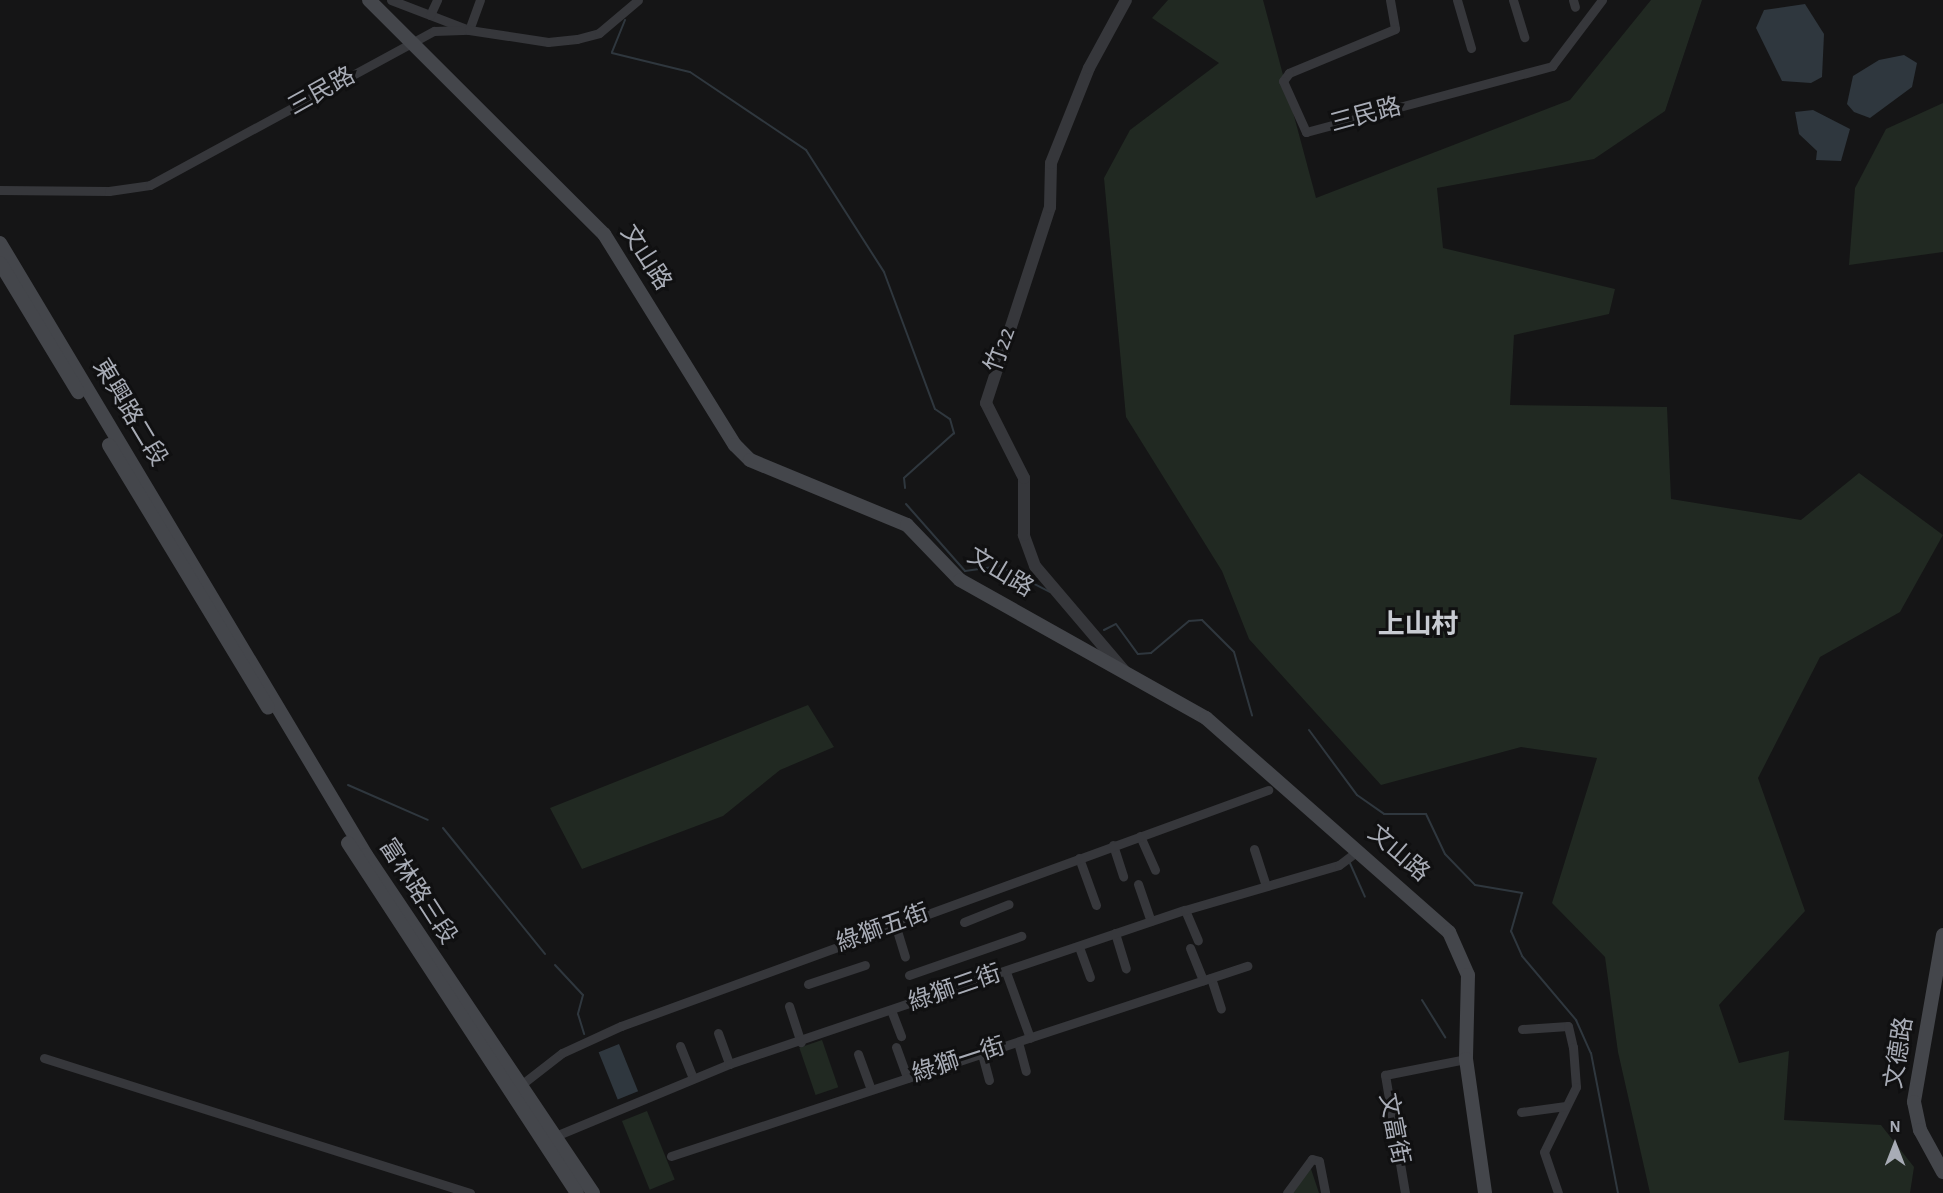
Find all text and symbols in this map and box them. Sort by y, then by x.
street label: 三民路 [284,62,360,122]
street label: 三民路 [1327,93,1405,139]
street label: 文山路 [613,220,677,296]
street label: 竹22 [980,324,1022,376]
street label: 東興路二段 [86,354,172,472]
street label: 文山路 [962,542,1038,604]
district label: 上山村 [1378,609,1458,641]
street label: 文山路 [1361,820,1435,888]
street label: 富林路三段 [372,834,462,950]
street label: 綠獅五街 [833,899,933,959]
street label: 綠獅三街 [905,960,1005,1018]
street label: 文德路 [1880,1015,1920,1091]
street label: 綠獅一街 [909,1032,1009,1090]
street label: 文富街 [1372,1091,1414,1167]
north arrow [1865,1115,1925,1175]
text: N [1889,1119,1901,1135]

